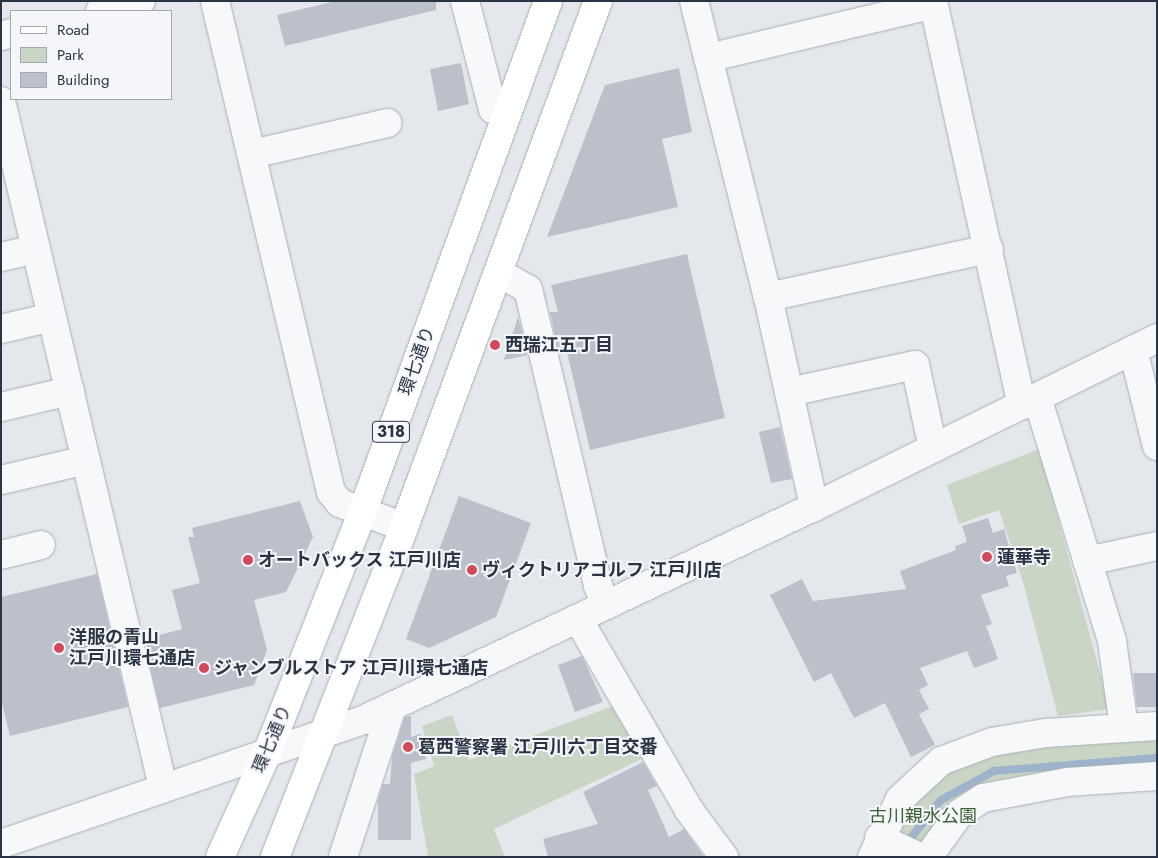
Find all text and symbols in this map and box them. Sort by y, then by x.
legend [10,10,172,100]
text: Road [57,19,89,41]
text: Park [57,44,84,66]
text: Building [57,69,109,91]
street label: 環七通り [395,323,439,399]
place label: 西瑞江五丁目 [505,334,613,356]
marker: 西瑞江五丁目 [489,339,501,351]
road number: 318 [371,418,411,446]
place label: 蓮華寺 [997,546,1051,568]
place label: オートバックス 江戸川店 [258,549,461,571]
marker: 蓮華寺 [981,551,993,563]
marker: オートバックス 江戸川店 [242,554,254,566]
place label: ヴィクトリアゴルフ 江戸川店 [482,559,721,581]
marker: ヴィクトリアゴルフ 江戸川店 [466,564,478,576]
place label: 洋服の青山 江戸川環七通店 [69,627,195,670]
marker: 洋服の青山 江戸川環七通店 [53,642,65,654]
place label: ジャンブルストア 江戸川環七通店 [214,657,489,679]
marker: ジャンブルストア 江戸川環七通店 [198,662,210,674]
street label: 環七通り [248,702,296,776]
place label: 葛西警察署 江戸川六丁目交番 [418,736,657,758]
marker: 葛西警察署 江戸川六丁目交番 [402,741,414,753]
park label: 古川親水公園 [869,805,977,827]

